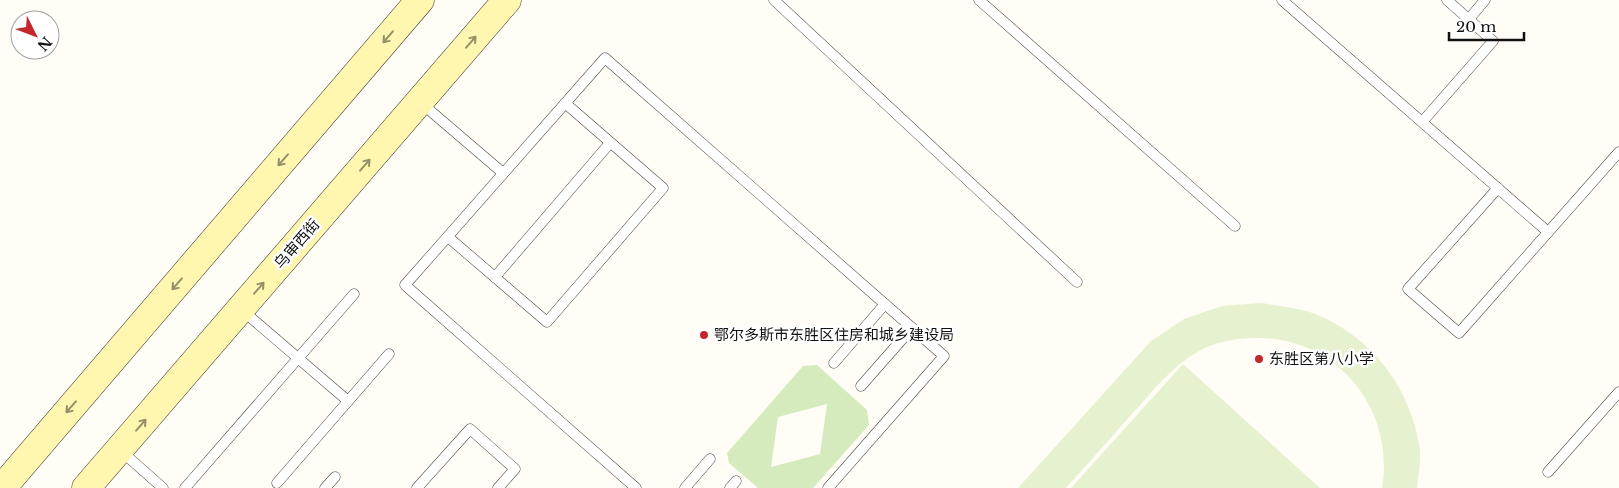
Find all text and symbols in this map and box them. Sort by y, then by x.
north arrow [10,10,60,60]
scale bar [1449,10,1524,42]
text: 20 m [1456,17,1496,36]
one-way arrow [383,30,394,43]
text: N [34,33,56,55]
one-way arrow [465,36,476,49]
one-way arrow [277,154,288,167]
one-way arrow [359,159,370,172]
street label: 乌审西街 [270,215,323,273]
one-way arrow [172,277,183,290]
one-way arrow [253,282,264,295]
place label: 鄂尔多斯市东胜区住房和城乡建设局 [714,325,954,344]
marker: 鄂尔多斯市东胜区住房和城乡建设局 [698,329,710,341]
place label: 东胜区第八小学 [1269,349,1374,368]
marker: 东胜区第八小学 [1253,353,1265,365]
one-way arrow [66,401,77,414]
one-way arrow [135,418,147,431]

